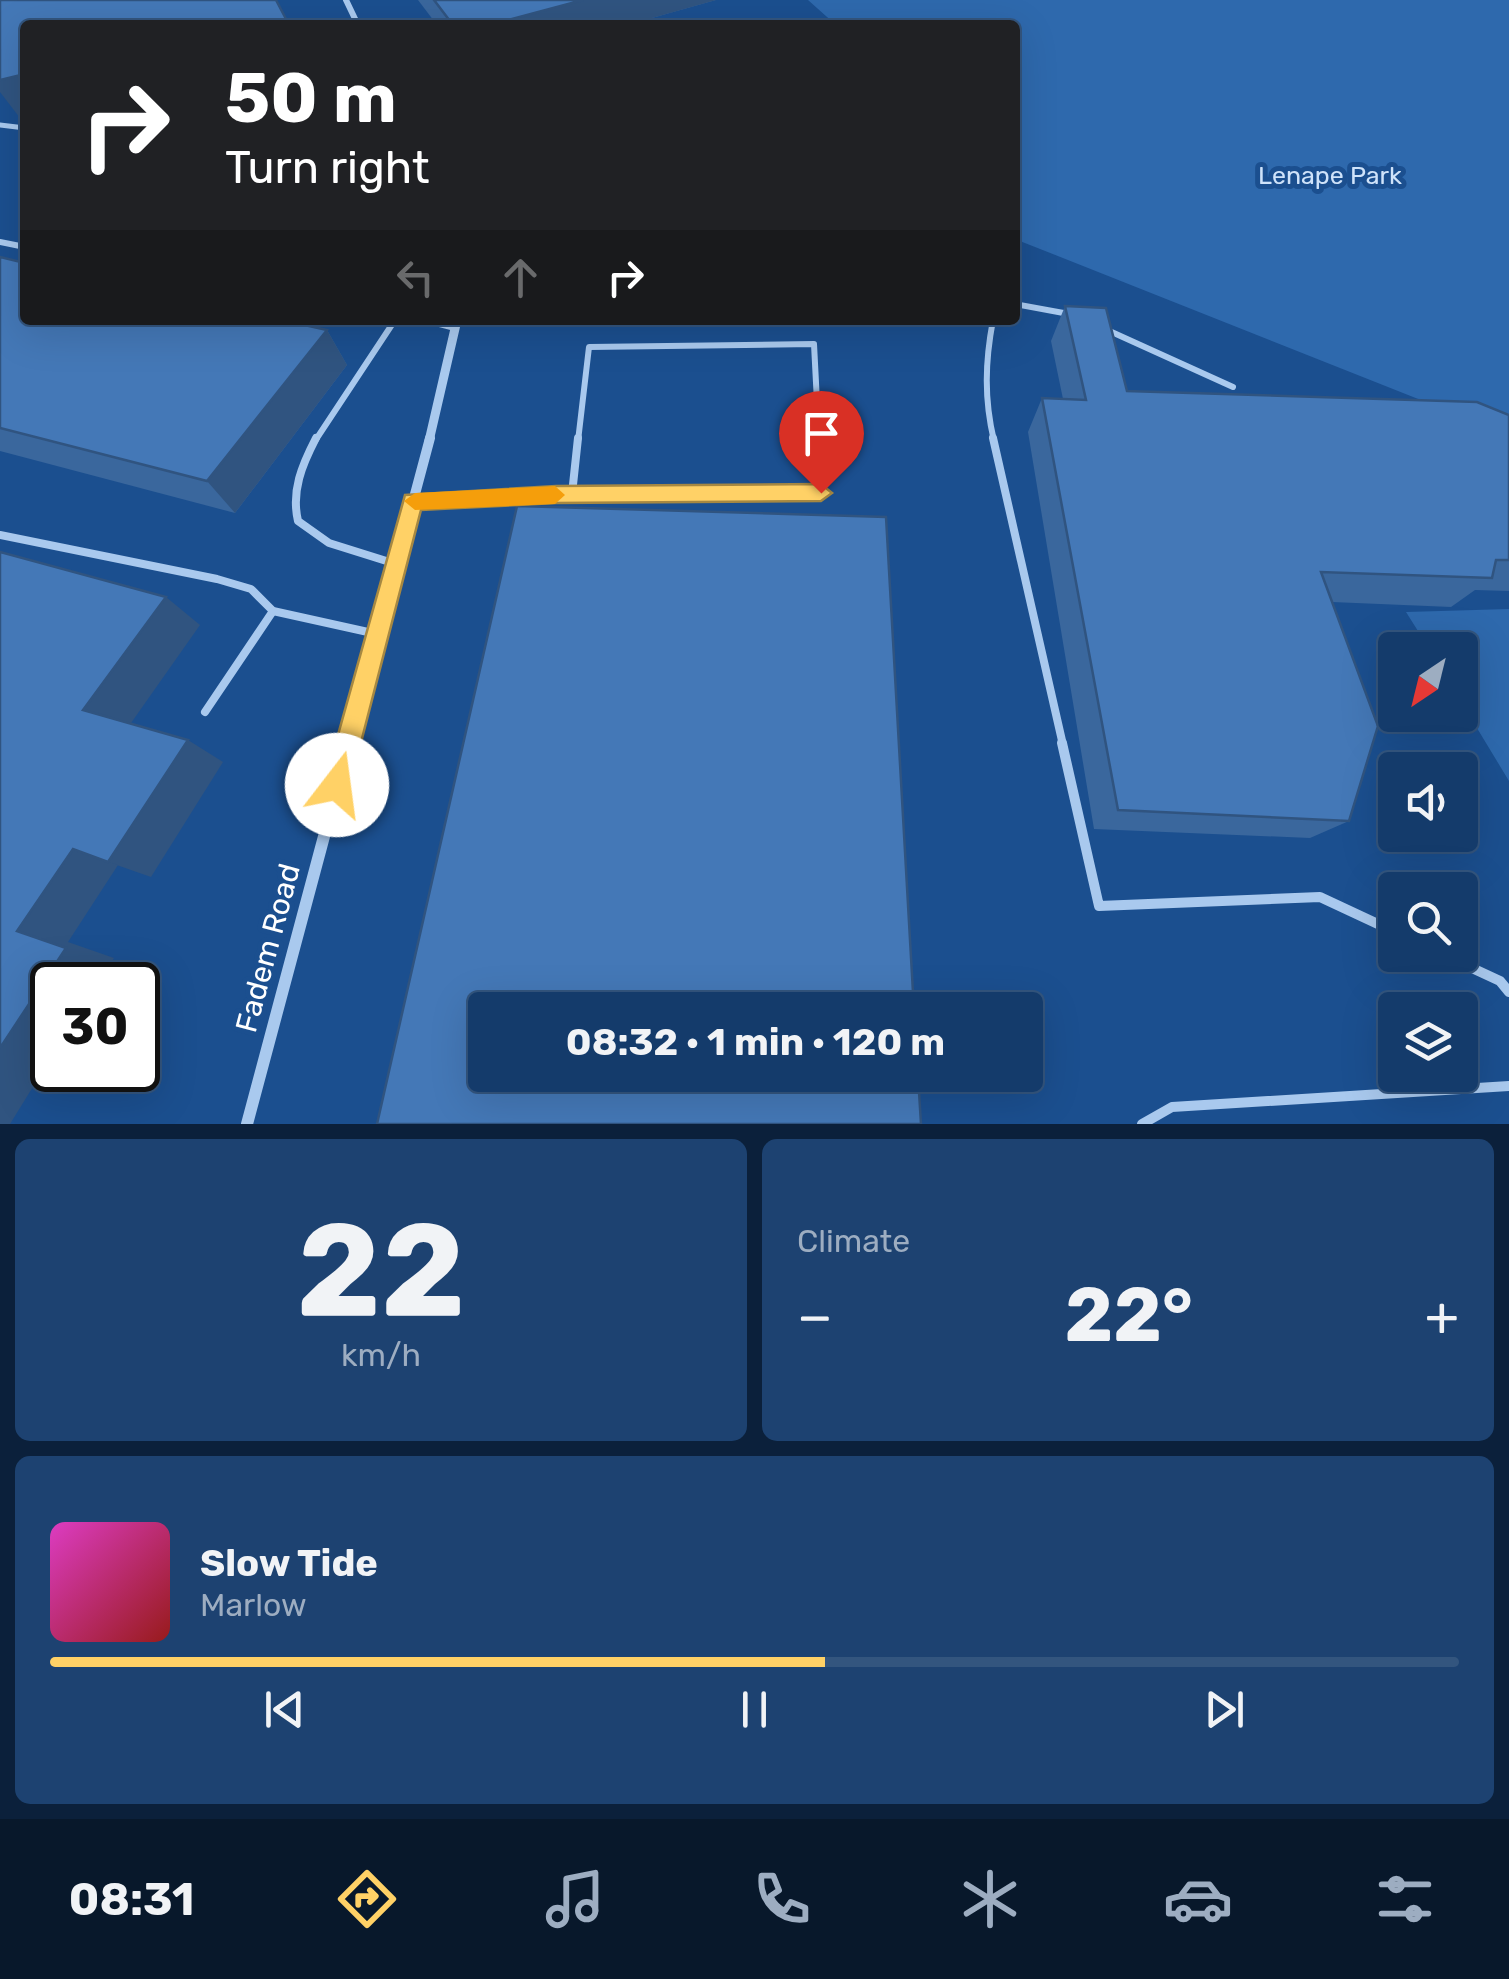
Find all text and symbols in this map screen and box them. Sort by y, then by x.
text: 50 m [225,57,397,140]
icon: right [60,60,190,190]
text: Turn right [225,141,429,194]
park label: Lenape Park [1258,161,1402,190]
icon: left [388,250,443,305]
icon: ahead [493,250,548,305]
icon: right [598,250,653,305]
pin [779,391,864,494]
icon: arrive [794,406,849,461]
north arrow [1378,632,1478,732]
map controls [1378,632,1478,1092]
position arrow [285,733,389,837]
button: sound [1378,752,1478,852]
street label: Fadem Road [228,860,308,1036]
button: search [1378,872,1478,972]
speed limit sign: 30 [30,962,160,1092]
button: layers [1378,992,1478,1092]
text: 08:32 · 1 min · 120 m [566,1019,945,1065]
text: 22 [296,1193,466,1348]
text: Climate [797,1222,910,1260]
text: 22° [1065,1271,1193,1360]
text: − [797,1284,833,1349]
text: + [1425,1284,1459,1349]
text: km/h [341,1336,421,1374]
text: Slow Tide [200,1540,378,1586]
text: Marlow [200,1586,307,1624]
icon: previous [257,1682,312,1737]
icon: pause [727,1682,782,1737]
icon: next [1197,1682,1252,1737]
icon: directions [332,1864,402,1934]
icon: music [540,1864,610,1934]
icon: phone [747,1864,817,1934]
icon: climate [955,1864,1025,1934]
icon: car [1163,1864,1233,1934]
icon: filters [1370,1864,1440,1934]
text: 08:31 [69,1873,194,1926]

